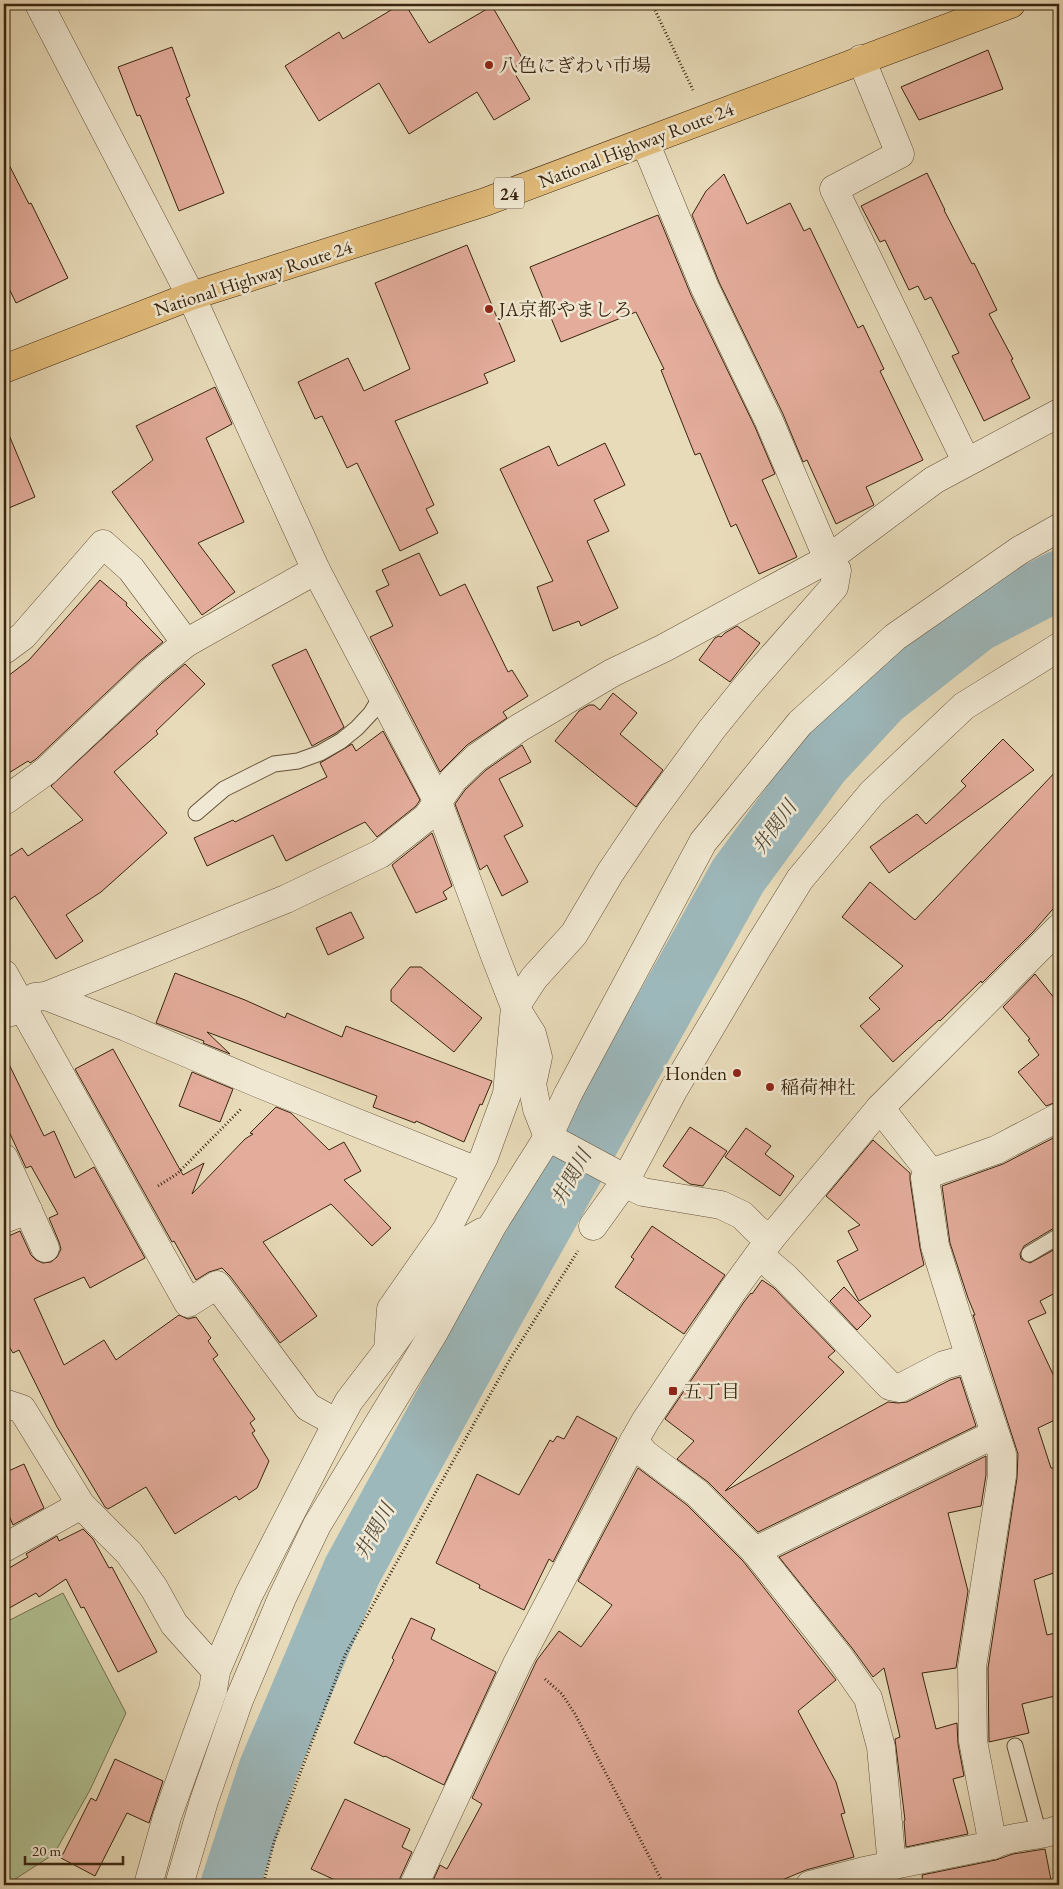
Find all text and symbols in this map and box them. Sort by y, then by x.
place label: 八色にぎわい市場 [499,53,651,78]
marker: 八色にぎわい市場 [483,59,495,71]
street label: National Highway Route 24 [535,96,738,194]
road number: 24 [494,178,524,208]
street label: National Highway Route 24 [151,234,356,322]
place label: JA京都やましろ [497,297,633,322]
marker: JA京都やましろ [483,303,495,315]
water label: 井関川 [746,793,803,859]
place label: Honden [665,1061,727,1086]
marker: Honden [731,1067,743,1079]
place label: 稲荷神社 [780,1075,856,1100]
marker: 稲荷神社 [764,1081,776,1093]
water label: 井関川 [545,1143,598,1210]
place label: 五丁目 [683,1379,740,1404]
marker: 五丁目 [667,1385,679,1397]
water label: 井関川 [348,1497,401,1564]
scale bar [25,1834,122,1866]
text: 20 m [32,1841,61,1860]

